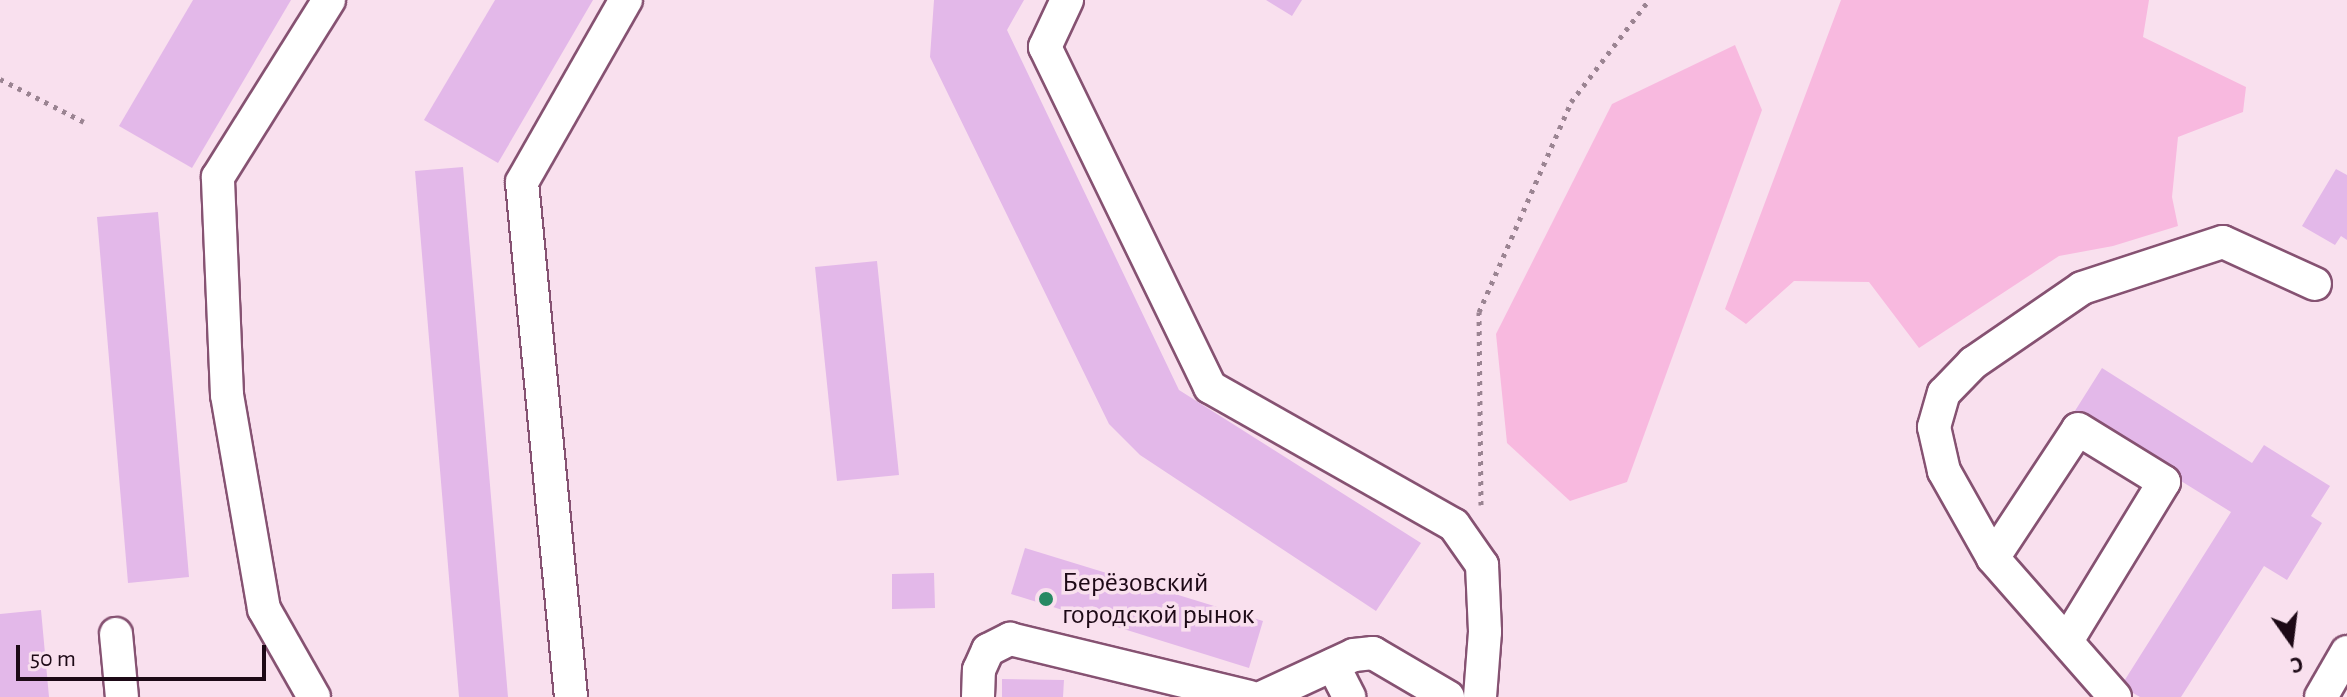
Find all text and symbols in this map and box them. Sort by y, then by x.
place label: Берёзовский городской рынок [1062,566,1254,632]
marker: Берёзовский городской рынок [1037,590,1055,608]
north arrow [2251,601,2331,681]
scale bar [20,629,270,679]
text: 50 m [30,647,76,671]
text: С [2288,652,2305,676]

